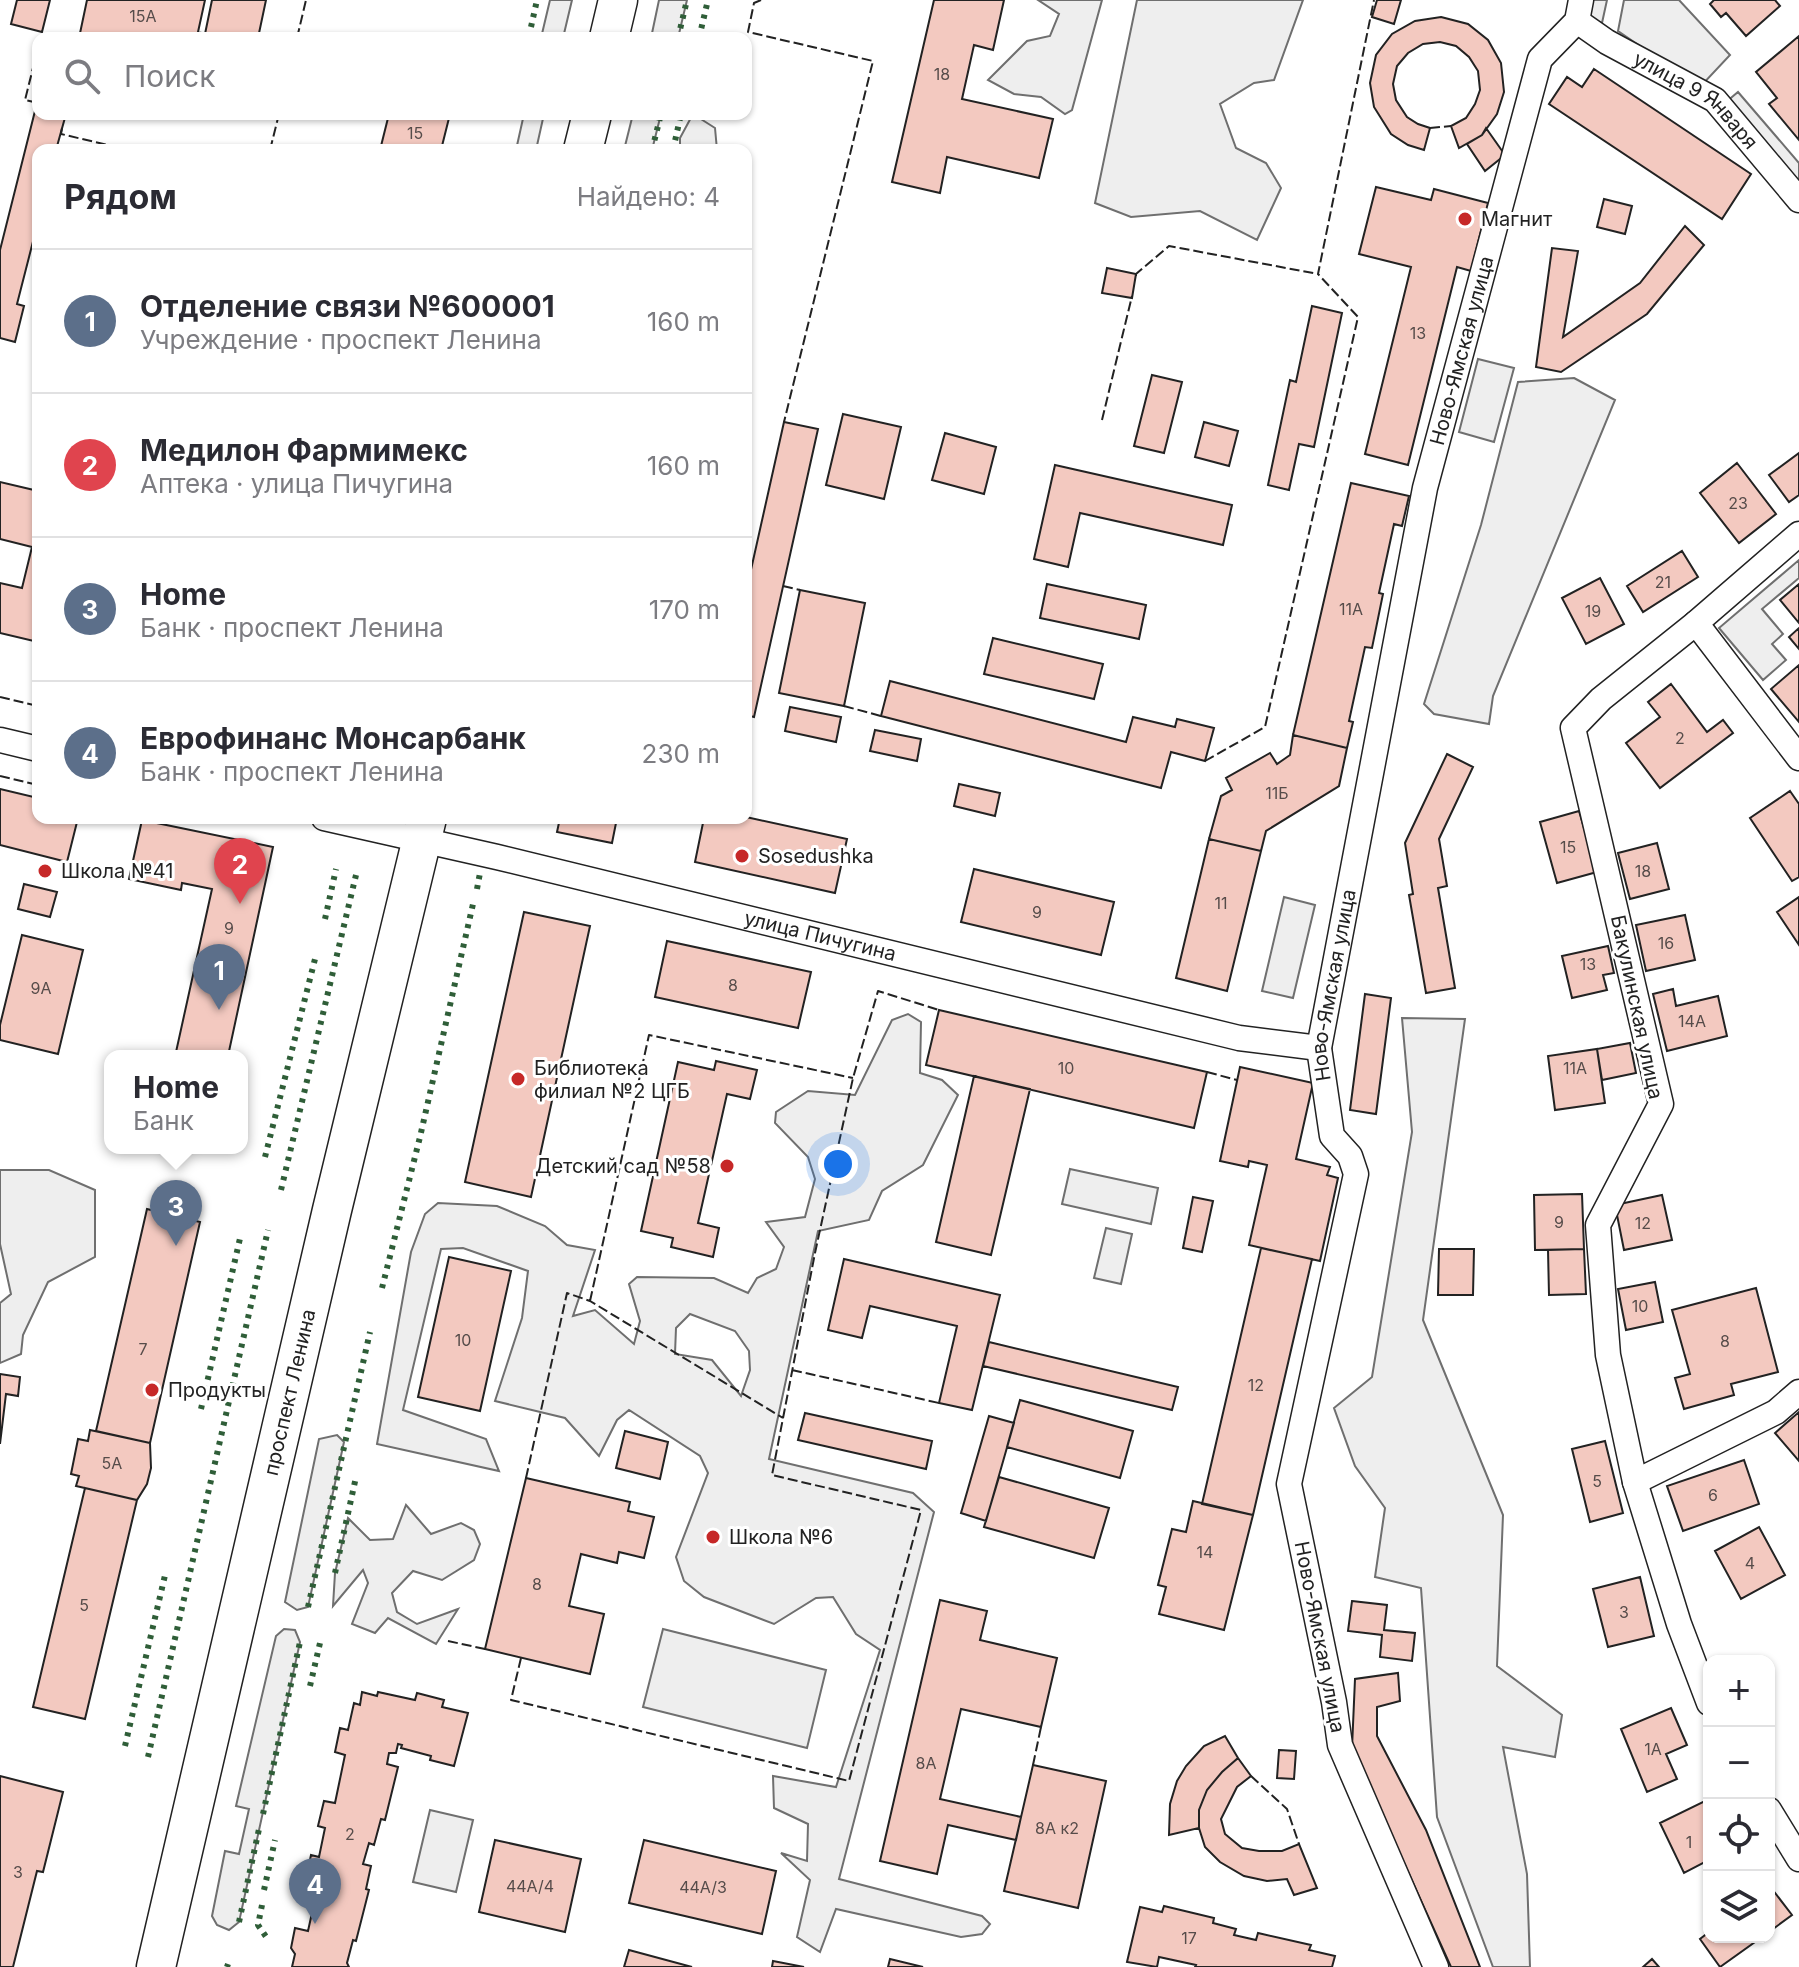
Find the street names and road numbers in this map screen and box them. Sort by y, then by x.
street label: улица 9 Января [1629,46,1763,154]
street label: Ново-Ямская улица [1425,253,1499,448]
street label: Ново-Ямская улица [1306,887,1361,1083]
street label: улица Пичугина [742,906,899,966]
street label: Бакулинская улица [1606,913,1668,1101]
street label: проспект Ленина [259,1307,321,1478]
street label: Ново-Ямская улица [1290,1539,1350,1735]

